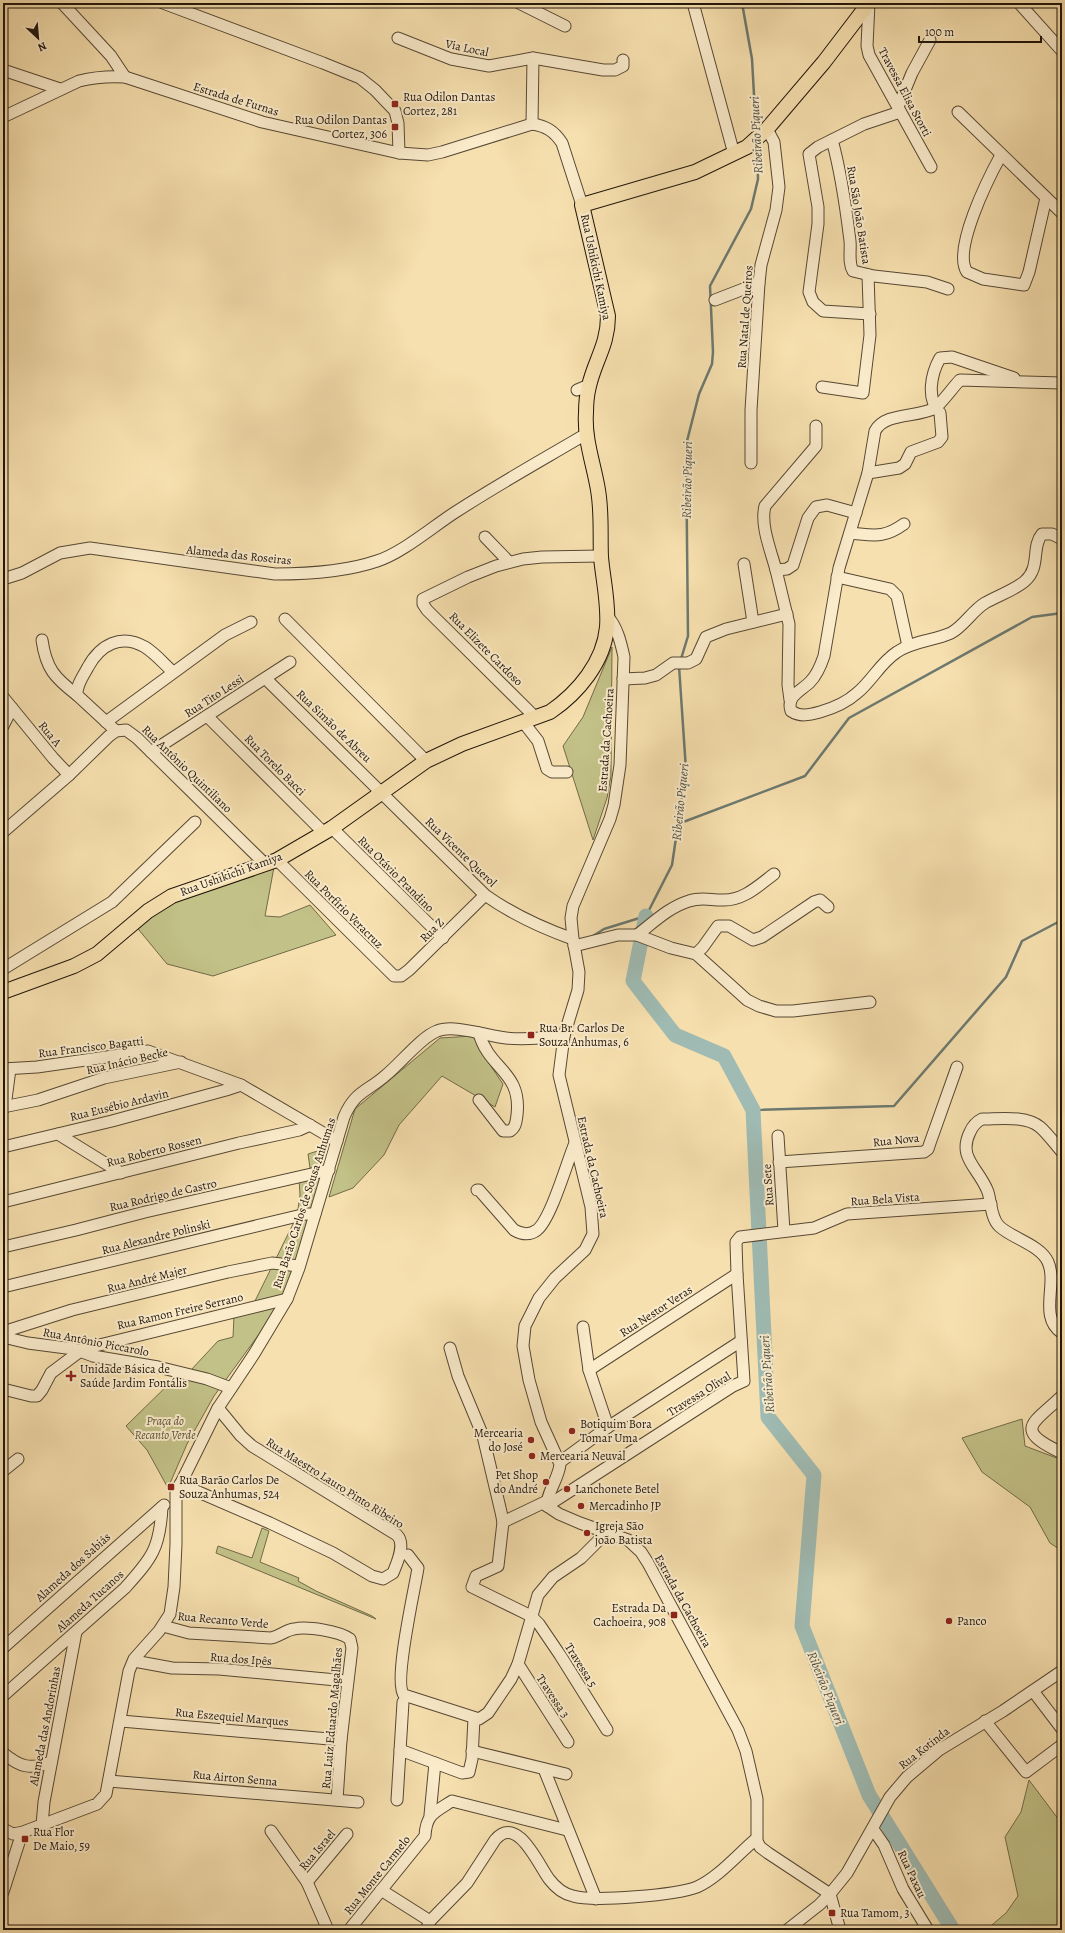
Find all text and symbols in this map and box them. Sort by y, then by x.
north arrow [18,18,58,58]
scale bar [919,18,1041,44]
text: 100 m [925,24,954,40]
street label: Via Local [443,35,490,60]
text: N [35,38,49,55]
street label: Travessa Elisa Storti [875,45,935,139]
street label: Estrada de Furnas [191,78,281,120]
place label: Rua Odilon Dantas Cortez, 281 [403,89,496,119]
water label: Ribeirão Piqueri [745,95,767,174]
marker: Rua Odilon Dantas Cortez, 281 [390,99,400,109]
place label: Rua Odilon Dantas Cortez, 306 [295,112,387,142]
marker: Rua Odilon Dantas Cortez, 306 [390,122,400,132]
street label: Rua São João Batista [843,165,875,266]
street label: Rua Ushikichi Kamiya [577,213,615,322]
street label: Rua Natal de Queiros [733,265,757,369]
water label: Ribeirão Piqueri [678,441,696,519]
street label: Alameda das Roseiras [185,541,293,568]
street label: Rua Elizete Cardoso [446,609,526,689]
street label: Rua Tito Lessi [181,671,247,721]
street label: Rua Simão de Abreu [293,686,375,766]
street label: Estrada da Cachoeira [594,687,618,793]
street label: Rua A [35,718,66,751]
street label: Rua Antônio Quintiliano [138,722,236,816]
street label: Rua Torelo Bacci [241,731,309,799]
water label: Ribeirão Piqueri [667,762,693,841]
street label: Rua Vicente Querol [422,814,500,890]
street label: Rua Otávio Prandino [354,832,438,916]
street label: Rua Ushikichi Kamiya [178,848,285,900]
street label: Rua Porfírio Veracruz [301,866,387,952]
street label: Rua Z [416,914,448,946]
place label: Rua Br. Carlos De Souza Anhumas, 6 [539,1020,629,1050]
marker: Rua Br. Carlos De Souza Anhumas, 6 [526,1030,536,1040]
street label: Rua Francisco Bagatti [37,1033,145,1061]
street label: Rua Inácio Becke [85,1044,169,1078]
street label: Rua Eusébio Ardavin [68,1085,170,1125]
street label: Estrada da Cachoeira [573,1114,613,1220]
street label: Rua Barão Carlos de Sousa Anhumas [269,1115,339,1290]
street label: Rua Nova [872,1130,920,1150]
street label: Rua Roberto Rossen [105,1131,204,1171]
street label: Rua Sete [759,1163,777,1207]
street label: Rua Rodrigo de Castro [108,1175,218,1215]
street label: Rua Bela Vista [850,1189,921,1209]
street label: Rua Alexandre Polinski [100,1216,212,1258]
street label: Rua André Majer [105,1261,189,1297]
street label: Rua Nestor Veras [617,1281,696,1340]
street label: Rua Ramon Freire Serrano [115,1289,245,1333]
street label: Rua Antônio Piccarolo [42,1324,150,1360]
water label: Ribeirão Piqueri [756,1334,778,1413]
place label: Unidade Básica de Saúde Jardim Fontális [80,1361,187,1391]
street label: Travessa Olival [664,1368,734,1420]
marker: Unidade Básica de Saúde Jardim Fontális [65,1370,77,1382]
park label: Praça do Recanto Verde [135,1413,196,1443]
place label: Botiquim Bora Tomar Uma [580,1416,652,1446]
place label: Mercearia do José [474,1425,523,1455]
marker: Botiquim Bora Tomar Uma [567,1426,577,1436]
street label: Rua Maestro Lauro Pinto Ribeiro [263,1434,407,1532]
marker: Mercearia do José [526,1435,536,1445]
place label: Mercearia Neuval [540,1448,626,1464]
marker: Mercearia Neuval [527,1451,537,1461]
place label: Pet Shop do André [494,1467,538,1497]
place label: Rua Barão Carlos De Souza Anhumas, 524 [179,1472,280,1502]
marker: Pet Shop do André [541,1477,551,1487]
place label: Lanchonete Betel [575,1481,659,1497]
marker: Rua Barão Carlos De Souza Anhumas, 524 [166,1482,176,1492]
marker: Lanchonete Betel [562,1484,572,1494]
place label: Mercadinho JP [589,1498,661,1514]
marker: Mercadinho JP [576,1501,586,1511]
place label: Igreja São joão Batista [595,1518,653,1548]
marker: Igreja São joão Batista [582,1528,592,1538]
street label: Alameda dos Sabiás [31,1529,114,1606]
street label: Estrada da Cachoeira [651,1552,715,1651]
street label: Alameda Tucanos [52,1566,127,1636]
place label: Estrada Da Cachoeira, 908 [593,1600,666,1630]
street label: Rua Recanto Verde [177,1608,269,1632]
marker: Estrada Da Cachoeira, 908 [669,1610,679,1620]
place label: Panco [957,1613,986,1629]
marker: Panco [944,1616,954,1626]
street label: Travessa 5 [561,1640,601,1690]
street label: Rua Luiz Eduardo Magalhães [318,1646,346,1789]
street label: Rua dos Ipês [210,1649,273,1669]
water label: Ribeirão Piqueri [804,1649,849,1728]
street label: Alameda das Andorinhas [25,1665,64,1788]
street label: Travessa 3 [533,1671,573,1721]
street label: Rua Eszequiel Marques [175,1704,290,1730]
street label: Rua Kotinda [895,1723,953,1773]
street label: Rua Airton Senna [192,1766,279,1790]
place label: Rua Flor De Maio, 59 [33,1824,90,1854]
street label: Rua Israel [295,1826,339,1874]
street label: Rua Monte Carmelo [340,1832,414,1918]
marker: Rua Flor De Maio, 59 [20,1834,30,1844]
street label: Rua Paxau [894,1848,930,1901]
place label: Rua Tamom, 3 [840,1905,910,1921]
marker: Rua Tamom, 3 [827,1908,837,1918]

